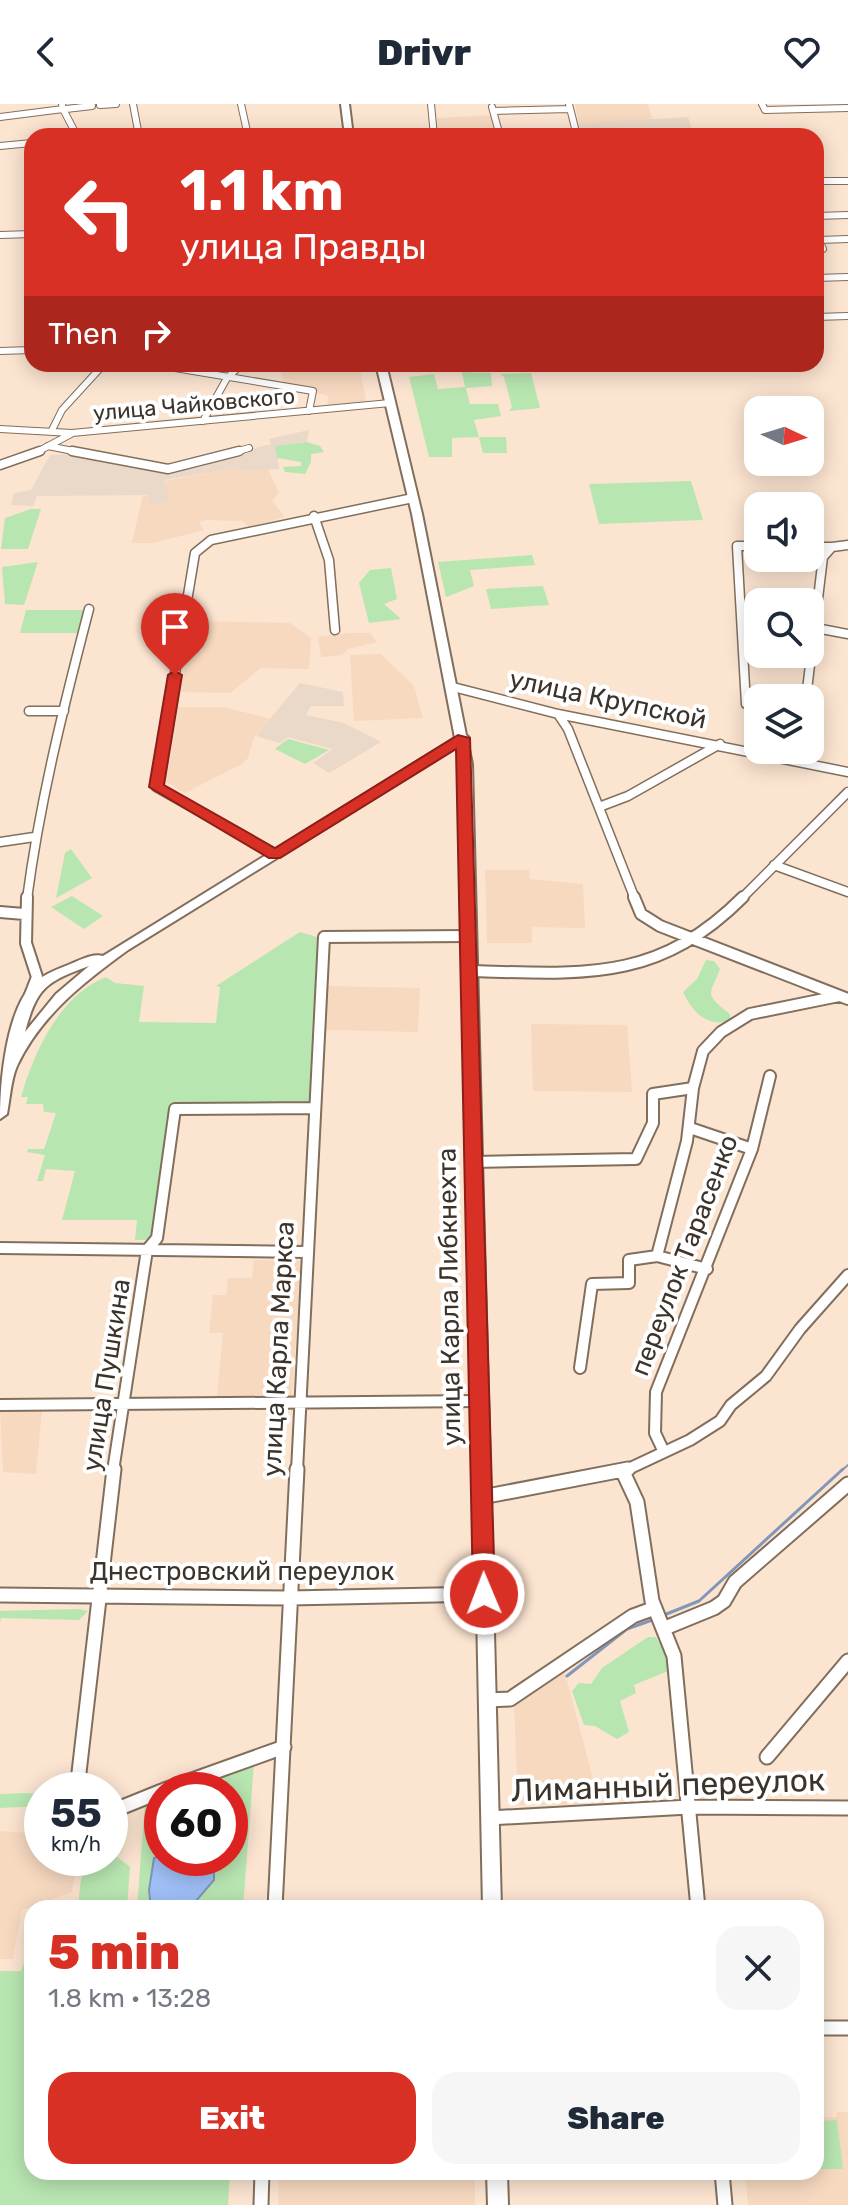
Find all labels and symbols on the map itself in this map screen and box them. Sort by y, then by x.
street label: улица Чайковского [92,382,296,427]
north arrow [744,396,824,476]
pin [141,593,209,675]
street label: улица Крупской [506,663,709,736]
street label: переулок Тарасенко [624,1130,745,1380]
street label: улица Карла Либкнехта [431,1147,468,1446]
street label: улица Карла Маркса [256,1221,301,1478]
street label: улица Пушкина [76,1277,137,1474]
position arrow [442,1552,526,1636]
street label: Днестровский переулок [90,1556,394,1587]
street label: Лиманный переулок [510,1761,826,1809]
speed limit sign: 60 [144,1772,248,1876]

